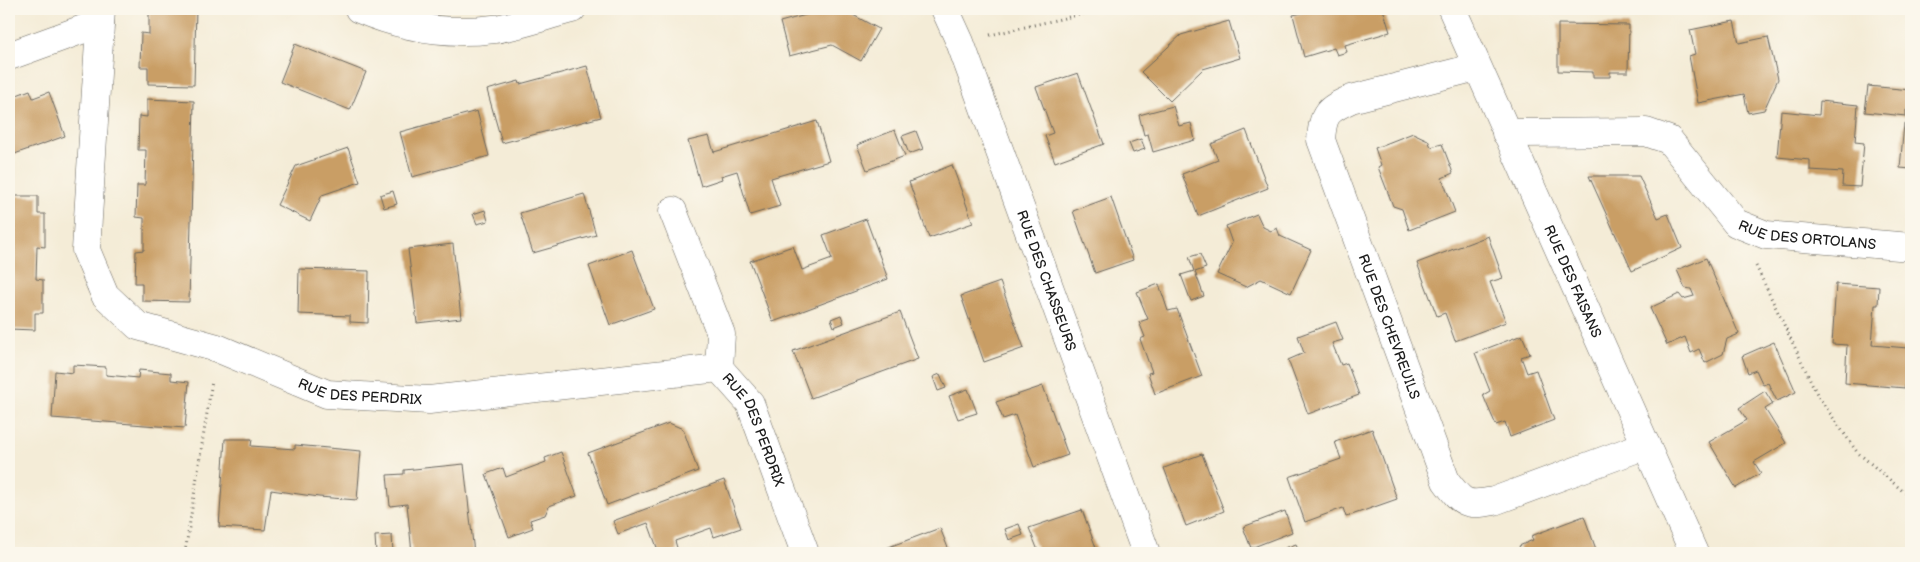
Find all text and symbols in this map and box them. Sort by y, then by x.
street label: RUE DES CHASSEURS [1013,208,1080,353]
street label: RUE DES ORTOLANS [1736,216,1877,253]
street label: RUE DES FAISANS [1541,222,1606,340]
street label: RUE DES CHEVREUILS [1355,252,1424,401]
street label: RUE DES PERDRIX [719,369,788,489]
street label: RUE DES PERDRIX [296,374,422,408]

